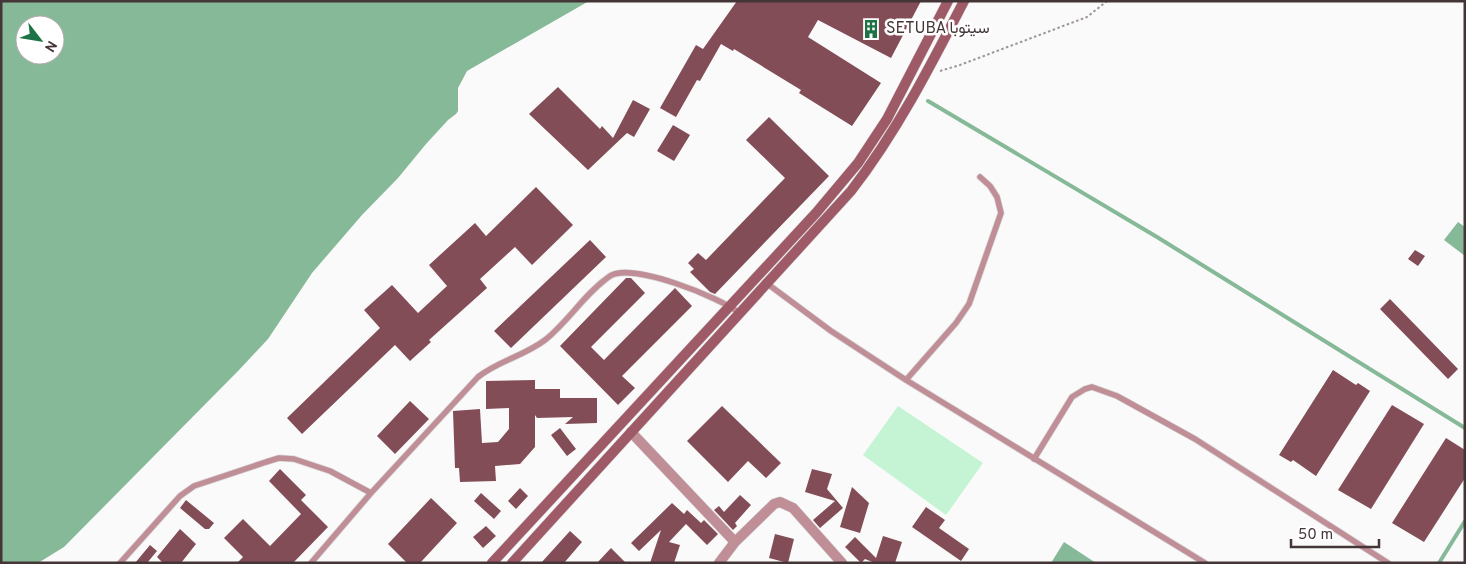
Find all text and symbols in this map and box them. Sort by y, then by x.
north arrow [15,15,65,65]
building icon: SETUBA سيتوبا [860,18,882,40]
place label: SETUBA سيتوبا [886,19,990,39]
text: N [40,37,60,55]
scale bar [1291,516,1378,548]
text: 50 m [1298,526,1333,545]

